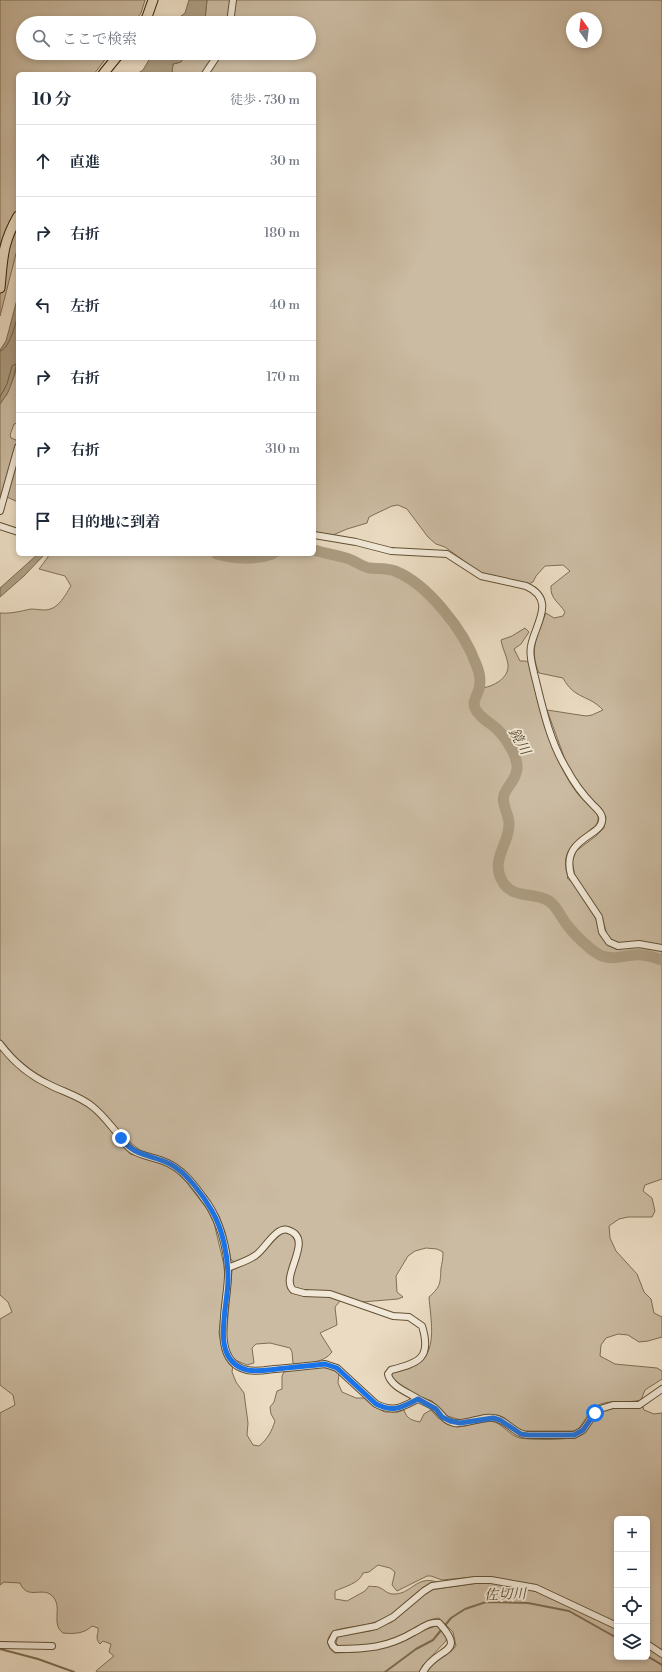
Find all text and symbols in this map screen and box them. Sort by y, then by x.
north arrow [566,12,602,48]
search box [16,16,316,60]
icon: search [30,27,52,49]
text: ここで検索 [62,30,137,49]
text: 10 分 [32,89,72,111]
text: 徒歩 · 730 m [230,92,300,108]
icon: ahead [32,150,54,172]
text: 直進 [70,153,100,172]
text: 30 m [270,153,300,169]
icon: right [32,222,54,244]
text: 右折 [70,225,100,244]
text: 180 m [264,225,300,241]
icon: left [32,294,54,316]
text: 左折 [70,297,100,316]
text: 40 m [270,297,300,313]
icon: right [32,366,54,388]
text: 右折 [70,369,100,388]
text: 170 m [266,369,300,385]
icon: right [32,438,54,460]
text: 右折 [70,441,100,460]
text: 310 m [265,441,300,457]
icon: arrive [32,510,54,532]
text: 目的地に到着 [70,513,160,532]
water label: 鏡川 [504,725,535,760]
route end [112,1129,130,1147]
route start [586,1404,604,1422]
map controls [614,1516,650,1660]
button: + [614,1516,650,1552]
button: − [614,1552,650,1588]
water label: 佐切川 [484,1585,528,1605]
button: locate [614,1588,650,1624]
button: layers [614,1624,650,1660]

